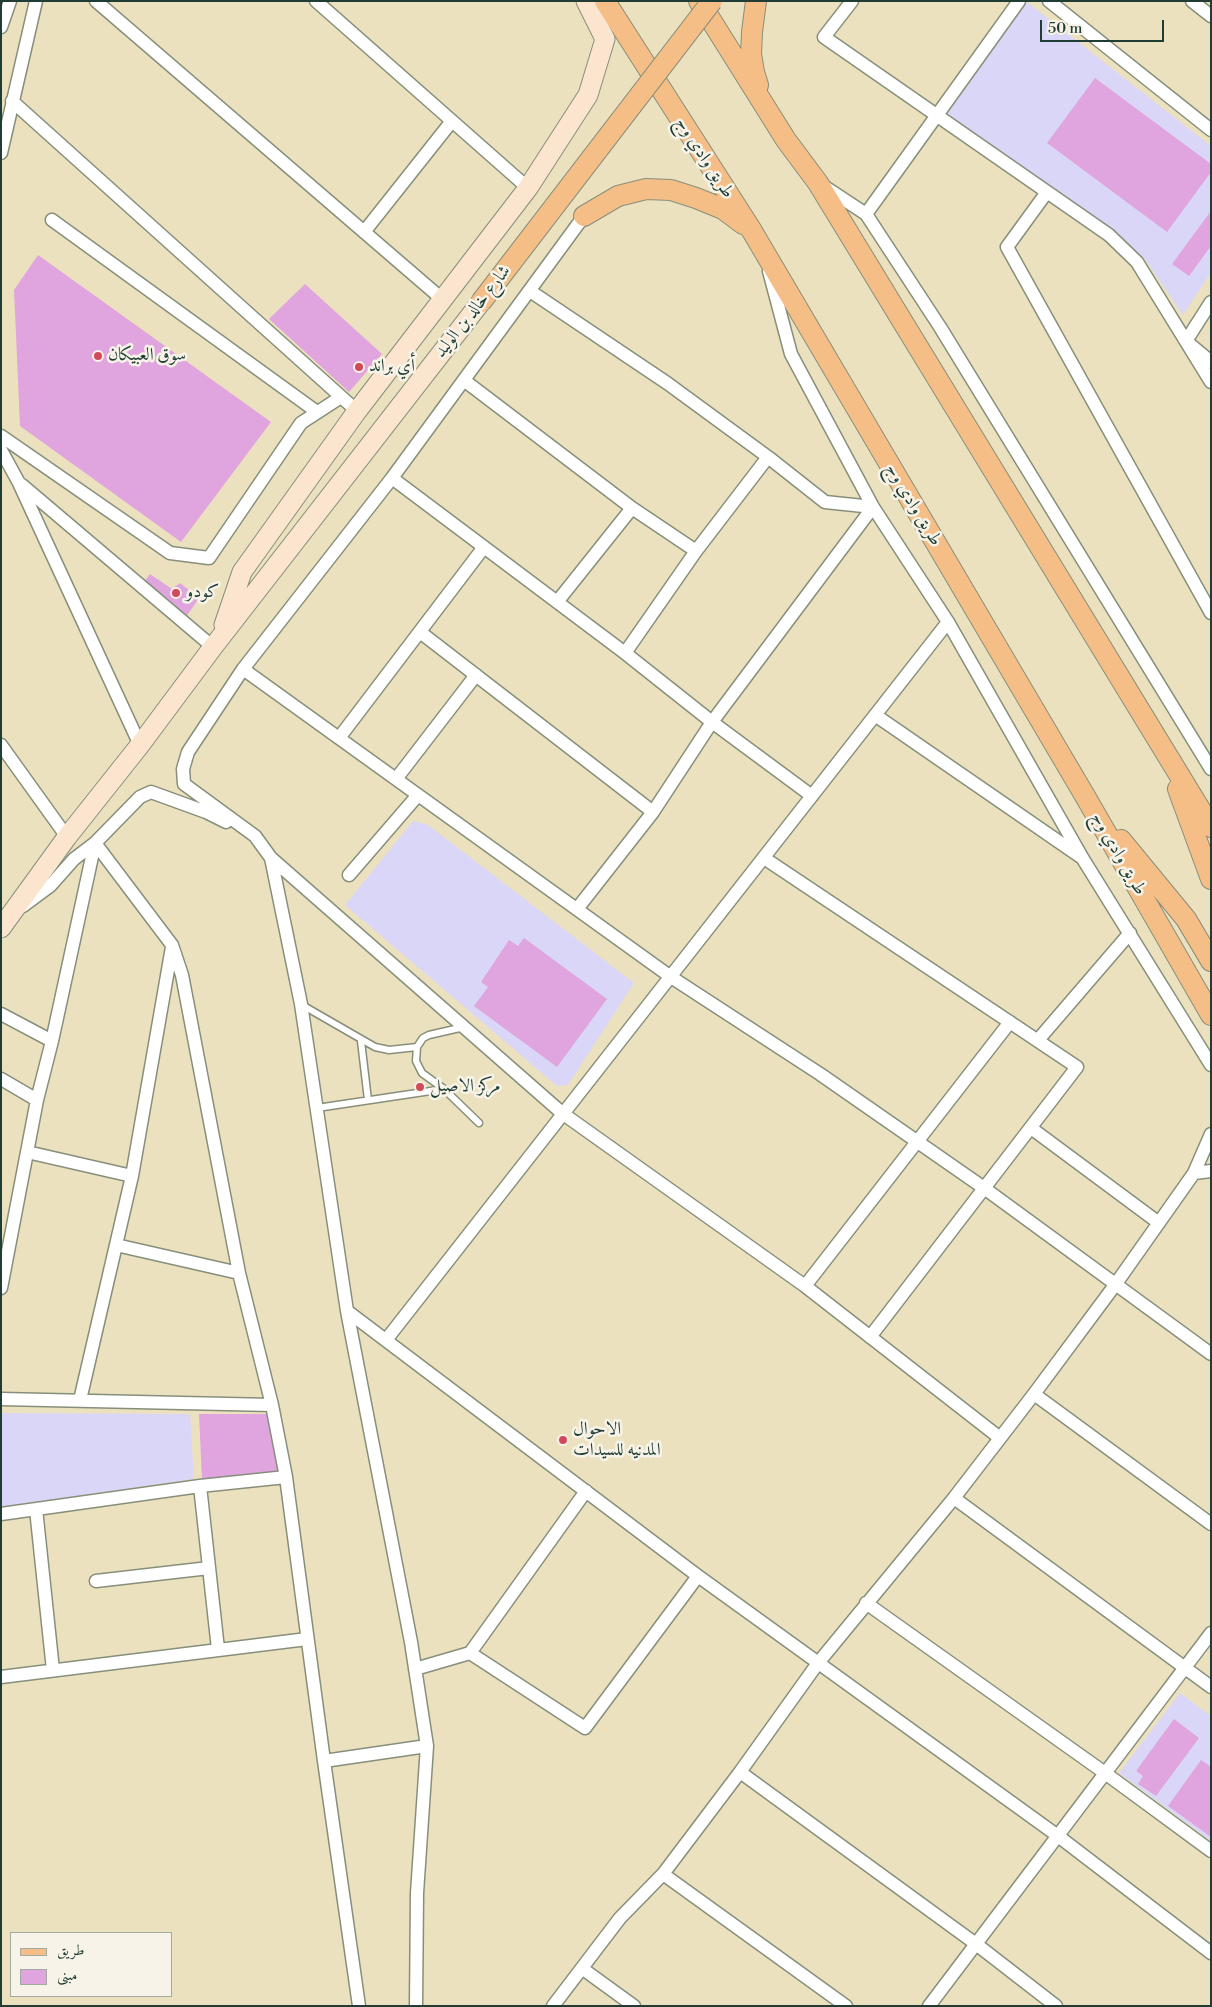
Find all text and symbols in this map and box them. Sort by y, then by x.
scale bar [1042,10,1166,42]
text: 50 m [1048,19,1082,38]
street label: طريق وادي وج [670,113,738,203]
street label: شارع خالد بن الوليد [430,261,516,363]
place label: سوق العبيكان [108,345,186,367]
marker: سوق العبيكان [92,350,104,362]
place label: أي براند [369,356,415,378]
marker: أي براند [353,361,365,373]
street label: طريق وادي وج [880,460,946,550]
place label: كودو [186,582,219,604]
marker: كودو [170,587,182,599]
street label: طريق وادي وج [1086,809,1150,899]
place label: مركز الاصيل [430,1076,501,1098]
marker: مركز الاصيل [414,1081,426,1093]
place label: الاحوال المدنيه للسيدات [573,1419,661,1462]
marker: الاحوال المدنيه للسيدات [557,1434,569,1446]
legend [10,1932,172,1997]
text: طريق [57,1941,84,1960]
text: مبنى [57,1966,77,1985]

